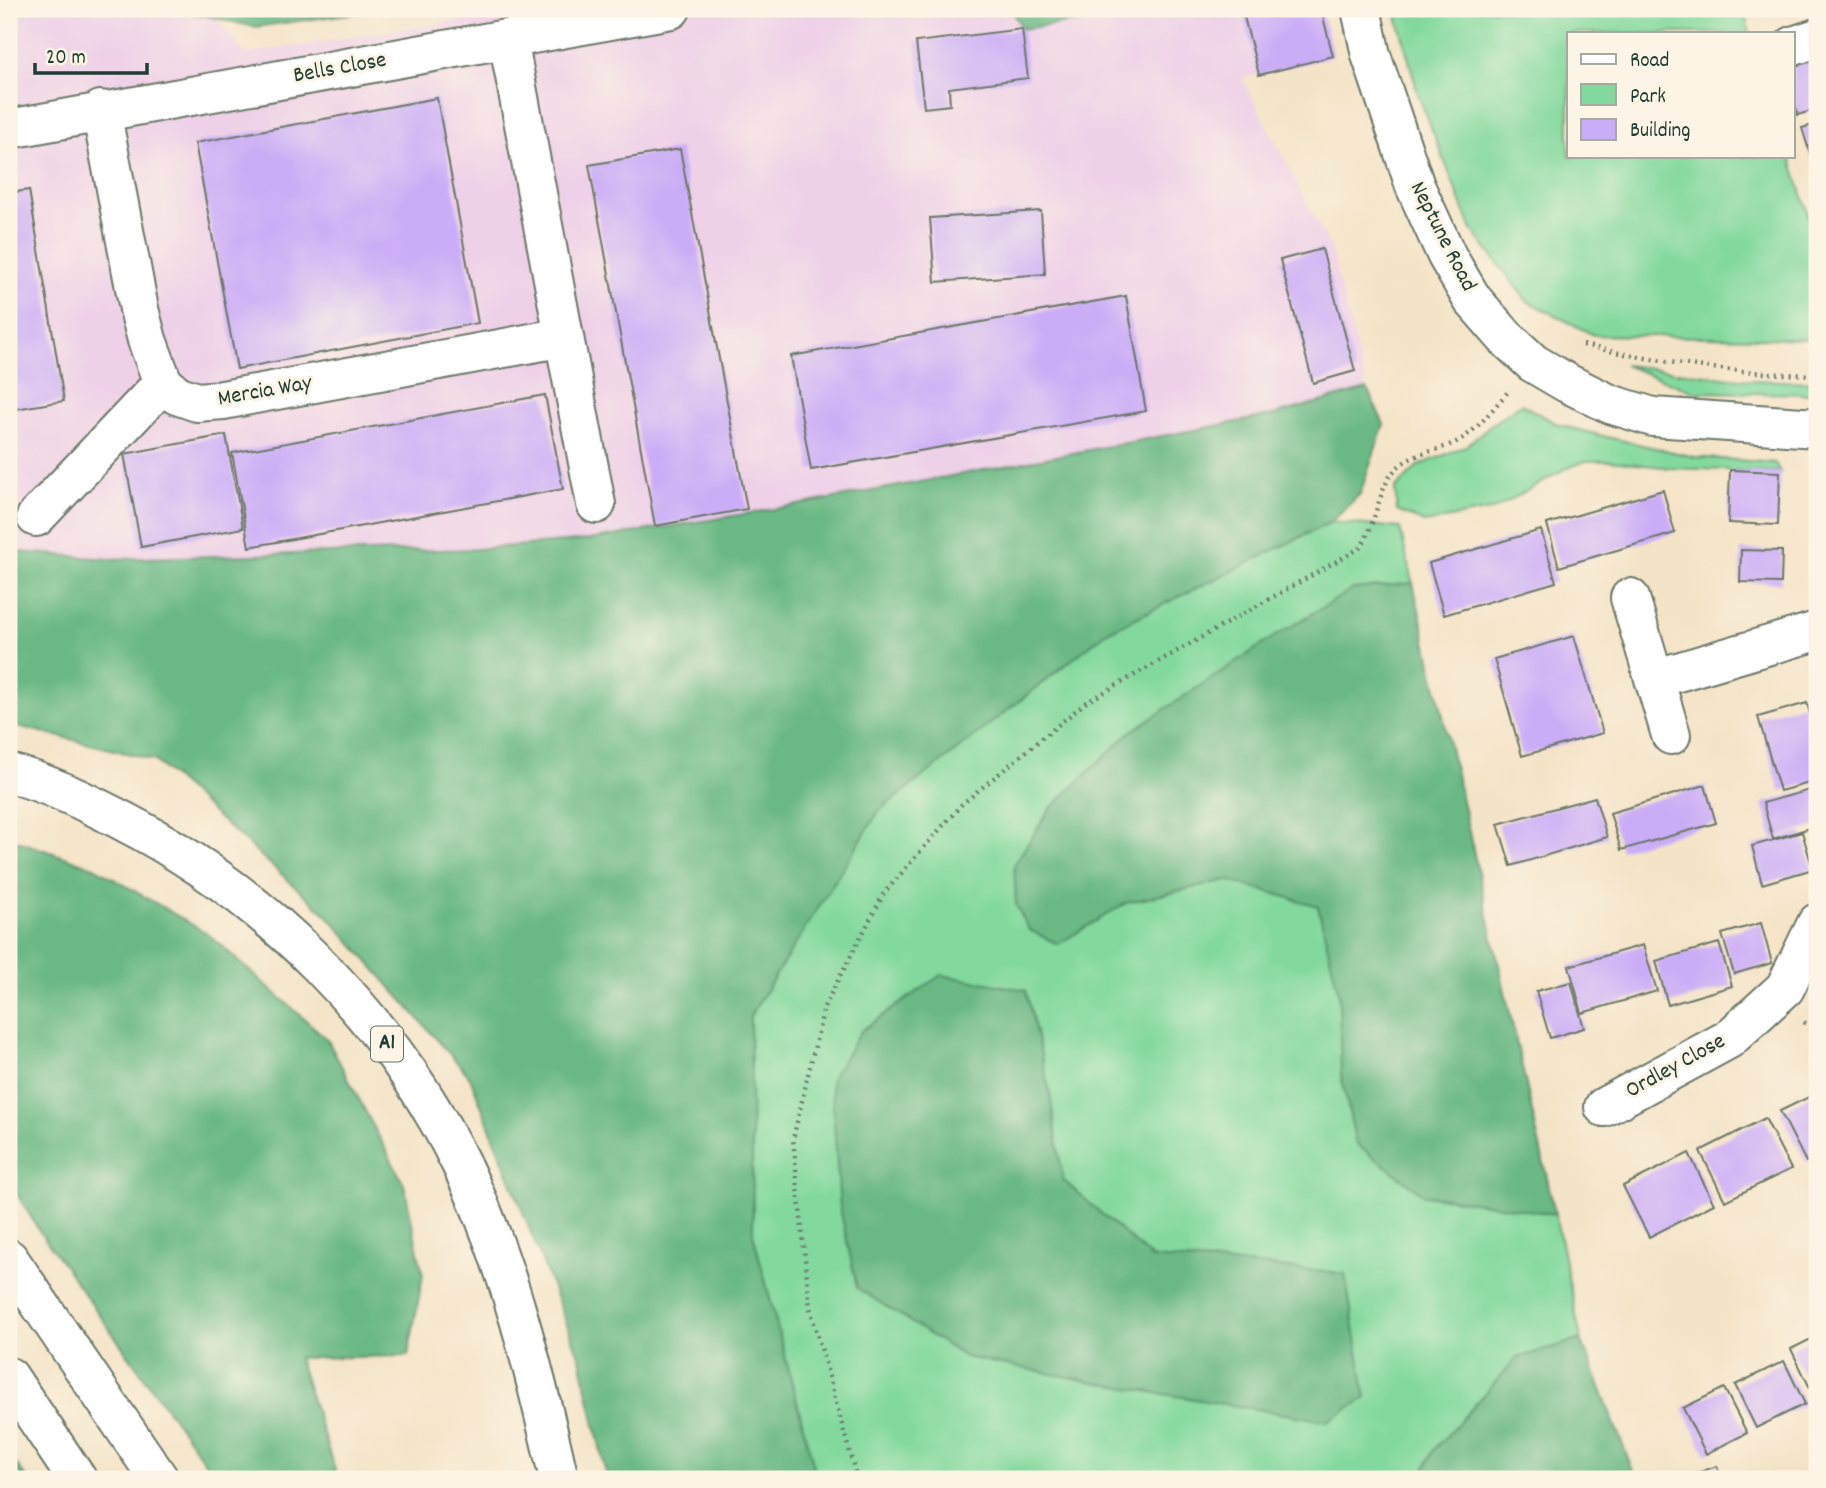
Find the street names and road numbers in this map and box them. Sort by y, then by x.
street label: Bells Close [291,45,389,93]
street label: Neptune Road [1400,176,1484,298]
street label: Mercia Way [215,367,315,416]
road number: A1 [371,1026,403,1062]
street label: Ordley Close [1620,1026,1732,1108]

